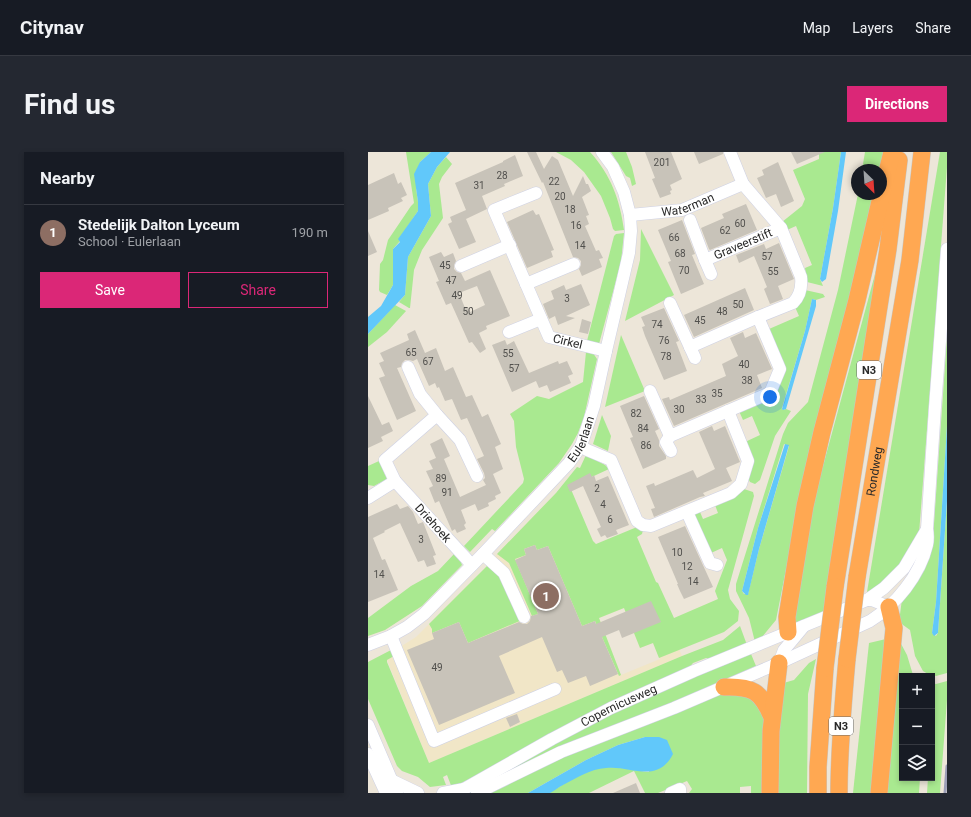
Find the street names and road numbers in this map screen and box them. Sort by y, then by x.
street label: Waterman [661,190,716,219]
street label: Graveerstift [712,225,774,263]
street label: Cirkel [551,331,584,352]
road number: N3 [857,361,881,379]
street label: Eulerlaan [565,414,597,465]
street label: Rondweg [864,446,886,497]
street label: Driehoek [412,501,455,546]
street label: Copernicusweg [578,681,659,730]
road number: N3 [829,717,853,735]

